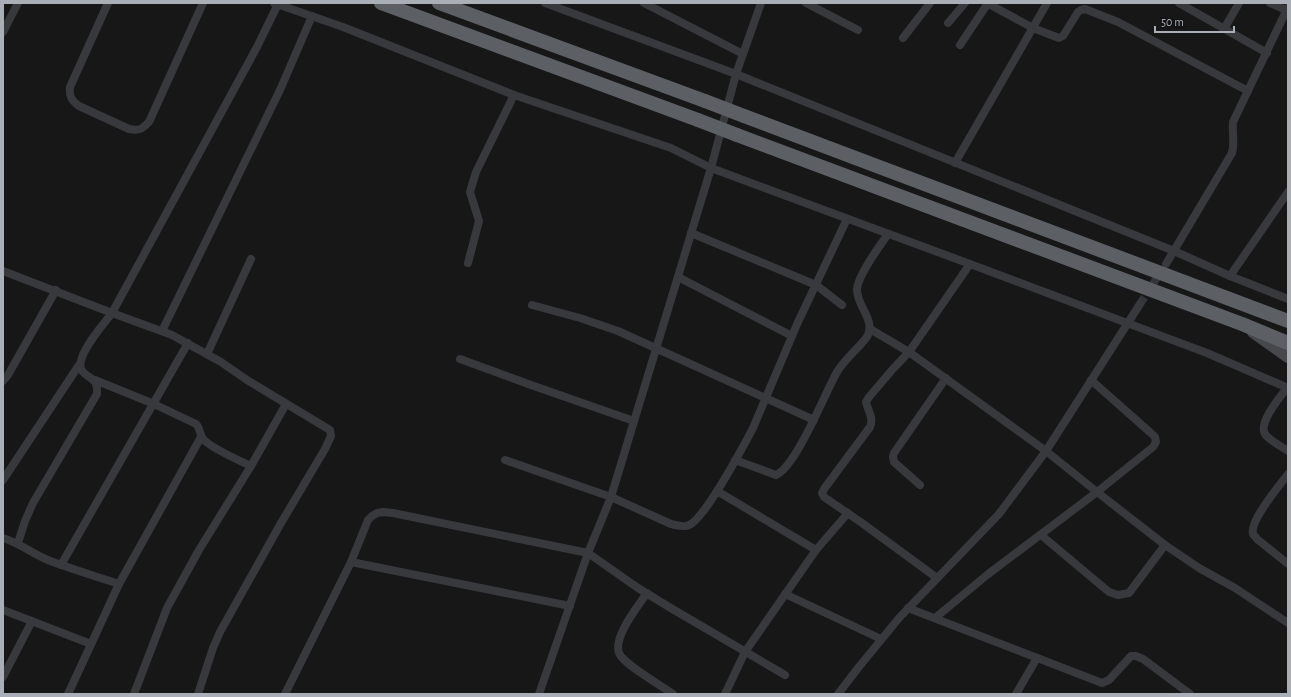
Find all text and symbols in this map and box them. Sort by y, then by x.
scale bar [1155,8,1234,34]
text: 50 m [1161,16,1184,28]

